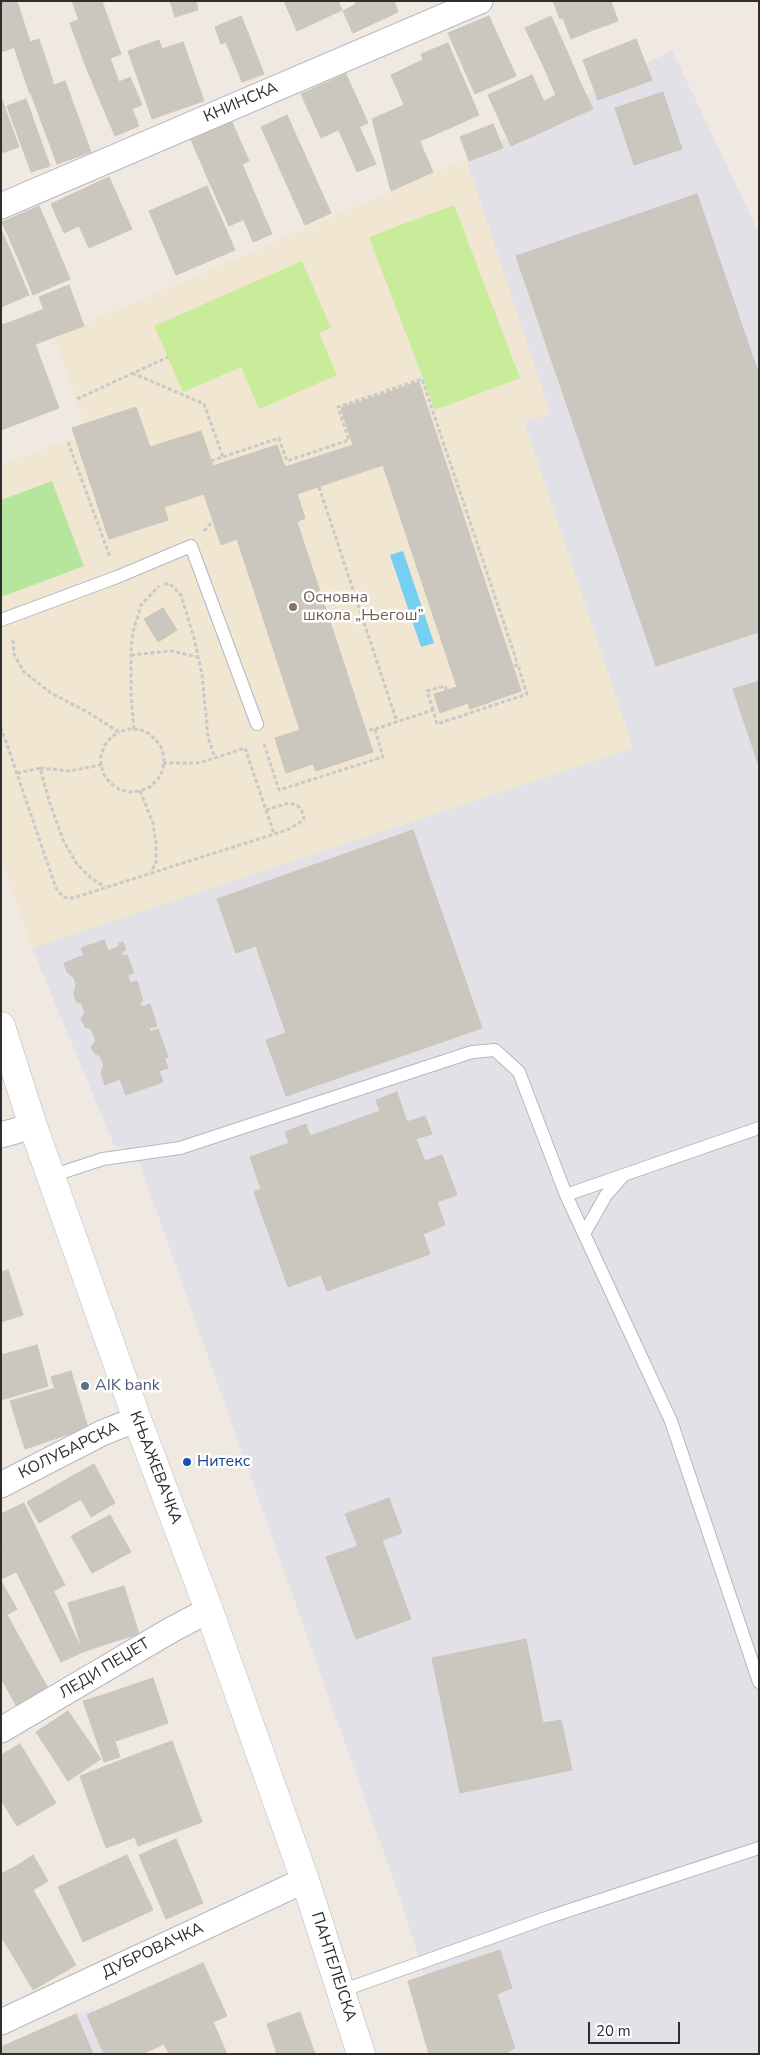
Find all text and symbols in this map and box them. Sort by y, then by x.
street label: КНИНСКА [201,79,281,127]
place label: Основна школа „Његош” [303,588,424,626]
marker: Основна школа „Његош” [287,601,299,613]
place label: AIK bank [95,1376,160,1396]
marker: AIK bank [79,1380,91,1392]
street label: КЊАЖЕВАЧКА [125,1409,185,1527]
street label: КОЛУБАРСКА [16,1418,122,1484]
place label: Нитекс [197,1452,250,1472]
marker: Нитекс [181,1456,193,1468]
street label: ЛЕДИ ПЕЏЕТ [56,1635,154,1703]
street label: ПАНТЕЛЕЈСКА [306,1910,360,2024]
street label: ДУБРОВАЧКА [99,1919,207,1983]
scale bar [590,2012,682,2044]
text: 20 m [596,2021,631,2041]

